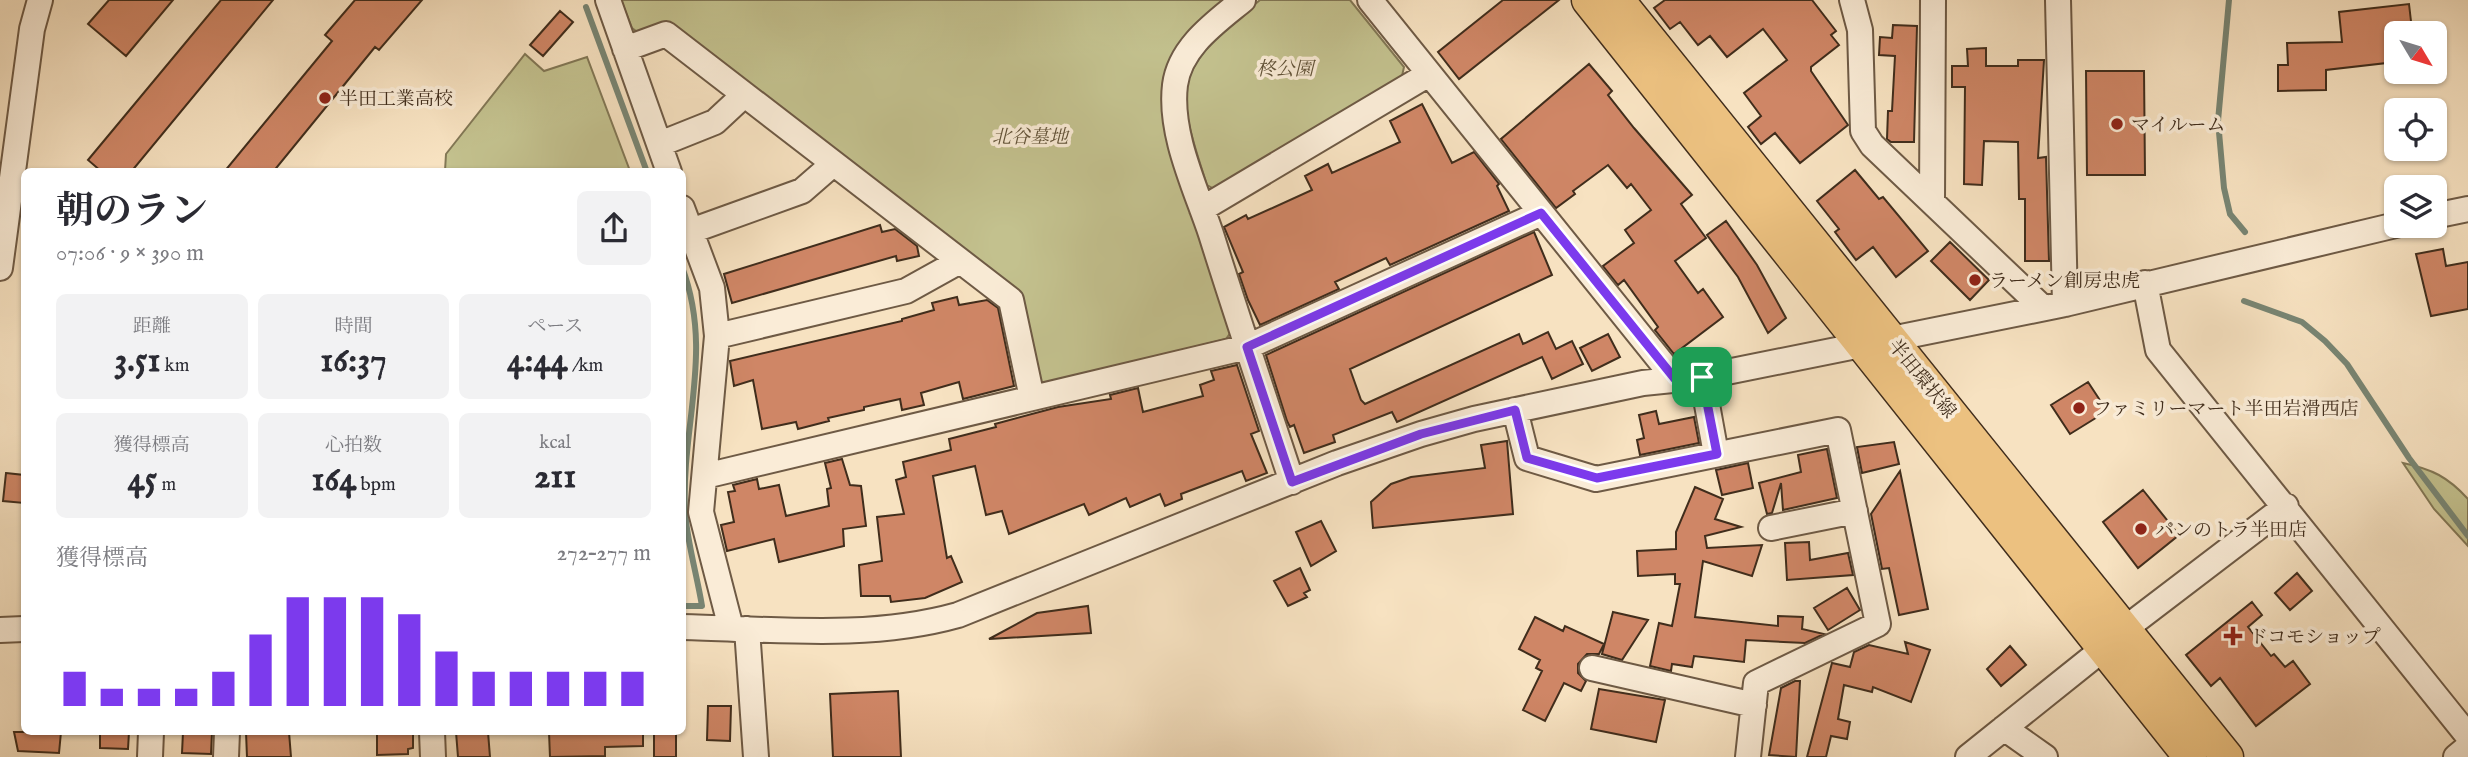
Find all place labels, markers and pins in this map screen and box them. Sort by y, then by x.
place label: 半田工業高校 [339,88,453,112]
marker: 半田工業高校 [317,90,333,106]
place label: マイルーム [2131,114,2226,138]
marker: マイルーム [2109,116,2125,132]
place label: ラーメン創房忠虎 [1989,270,2140,294]
marker: ラーメン創房忠虎 [1967,272,1983,288]
pin [1672,347,1732,407]
place label: ファミリーマート半田岩滑西店 [2093,398,2359,422]
marker: ファミリーマート半田岩滑西店 [2071,400,2087,416]
place label: パンのトラ半田店 [2155,519,2307,543]
marker: パンのトラ半田店 [2133,521,2149,537]
marker: ドコモショップ [2223,626,2243,646]
place label: ドコモショップ [2249,626,2381,650]

